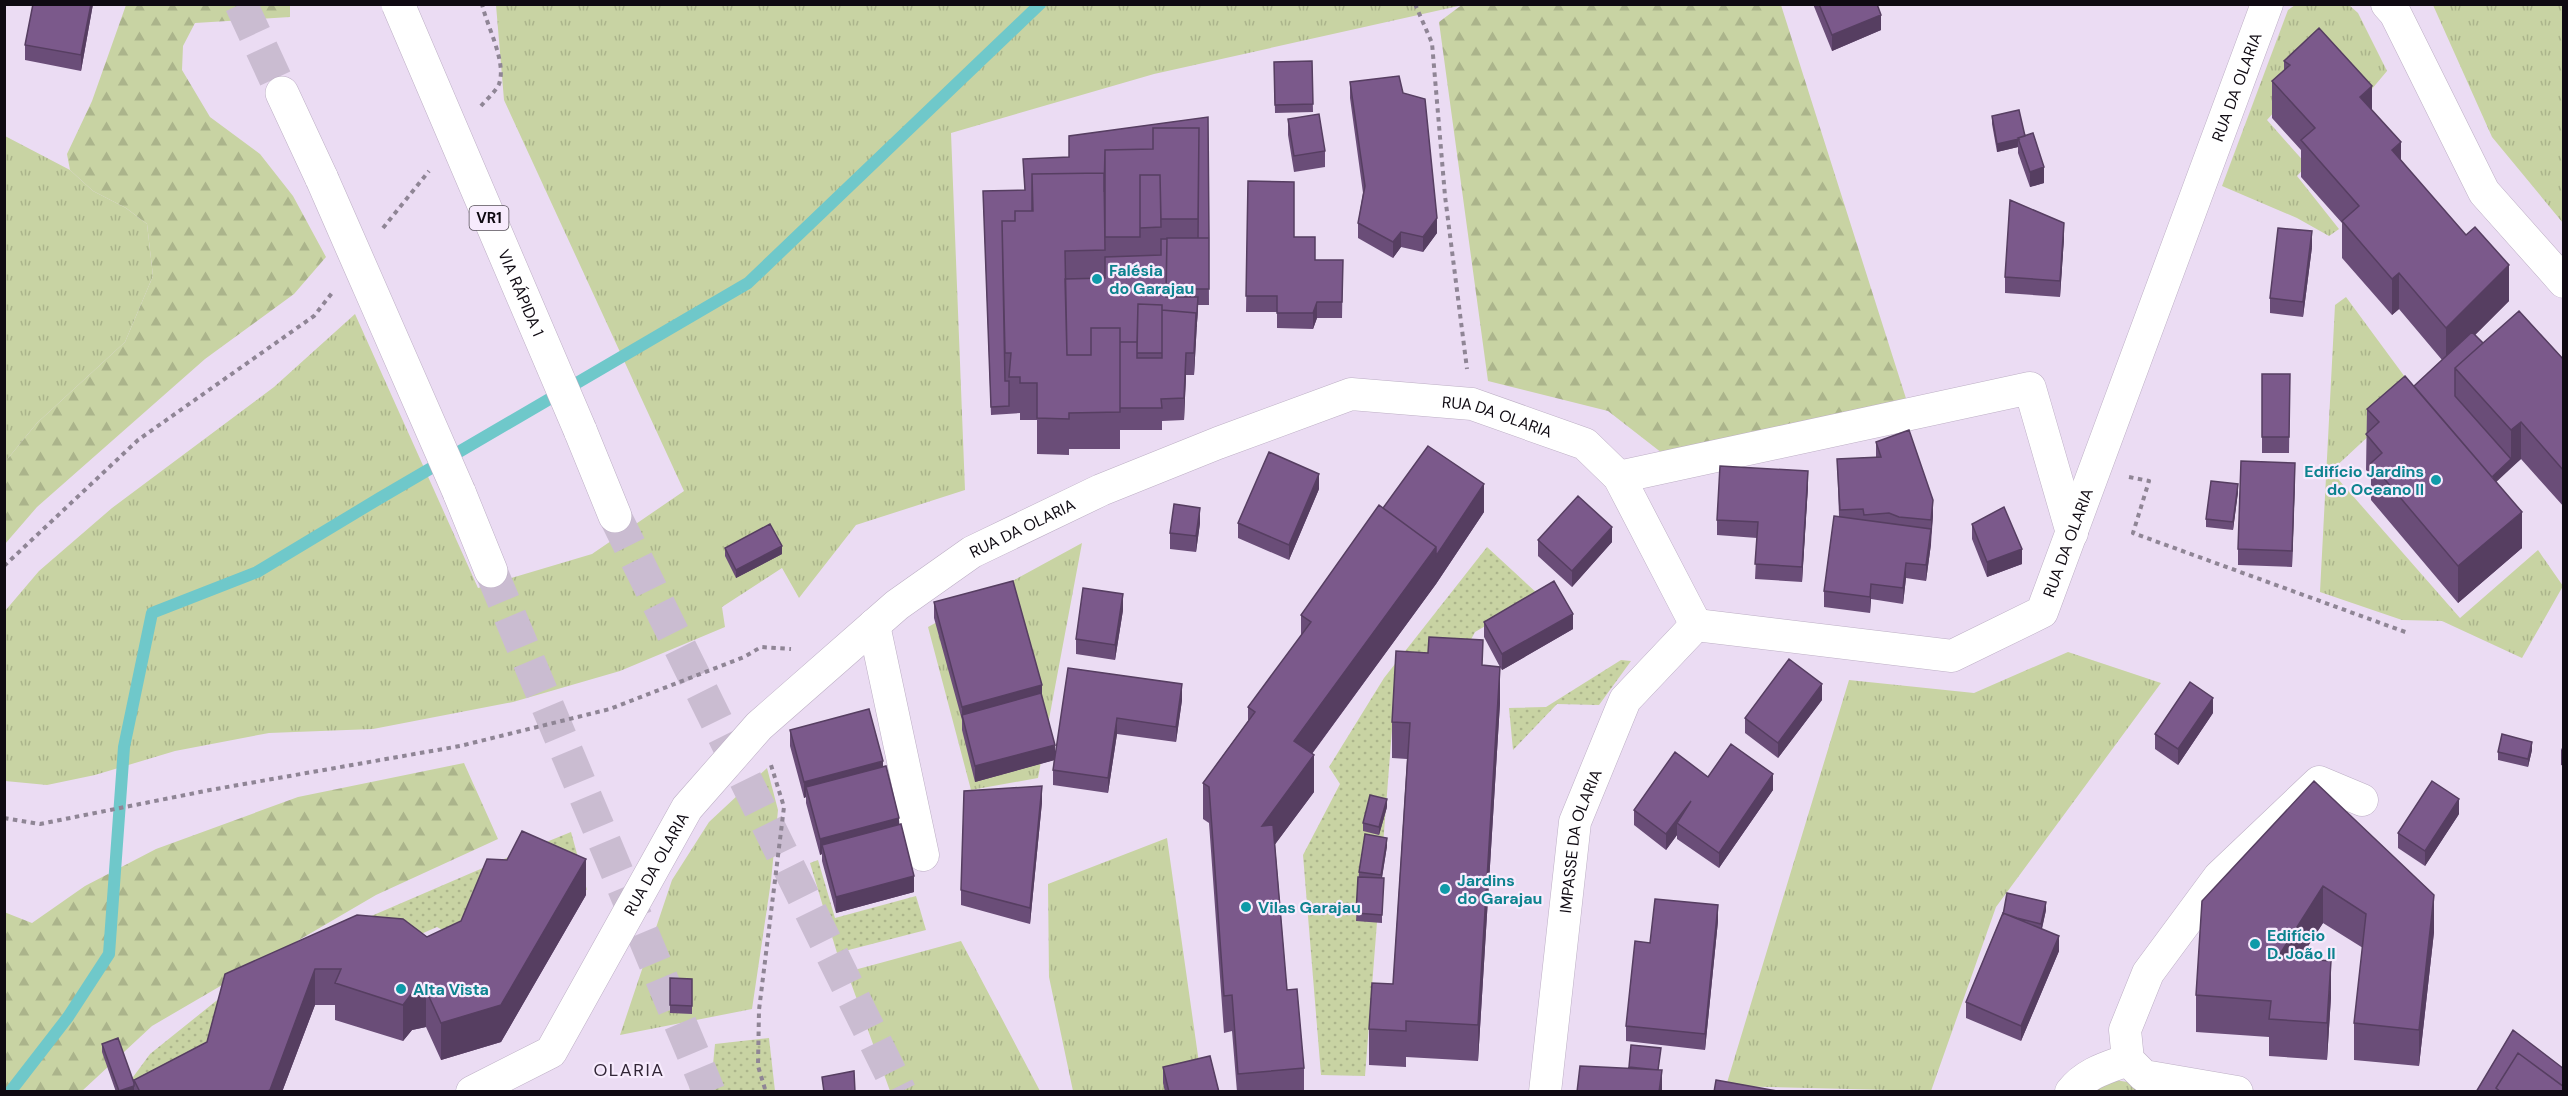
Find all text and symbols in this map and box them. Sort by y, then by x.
street label: RUA DA OLARIA [2207,29,2266,144]
road number: VR1 [470,206,508,230]
street label: VIA RÁPIDA 1 [494,246,549,339]
place label: Falésia do Garajau [1109,260,1194,299]
marker: Falésia do Garajau [1090,272,1104,286]
street label: RUA DA OLARIA [1441,391,1556,442]
place label: Edifício Jardins do Oceano II [2304,461,2424,500]
marker: Edifício Jardins do Oceano II [2429,473,2443,487]
street label: RUA DA OLARIA [2038,485,2098,600]
street label: RUA DA OLARIA [966,493,1079,562]
street label: IMPASSE DA OLARIA [1554,766,1606,914]
street label: RUA DA OLARIA [619,808,693,919]
place label: Jardins do Garajau [1457,870,1542,909]
marker: Jardins do Garajau [1438,882,1452,896]
place label: Vilas Garajau [1258,897,1361,918]
marker: Vilas Garajau [1239,900,1253,914]
place label: Edifício D. João II [2267,925,2336,964]
marker: Edifício D. João II [2248,937,2262,951]
place label: Alta Vista [413,979,489,1000]
marker: Alta Vista [394,982,408,996]
district label: OLARIA [593,1058,665,1082]

